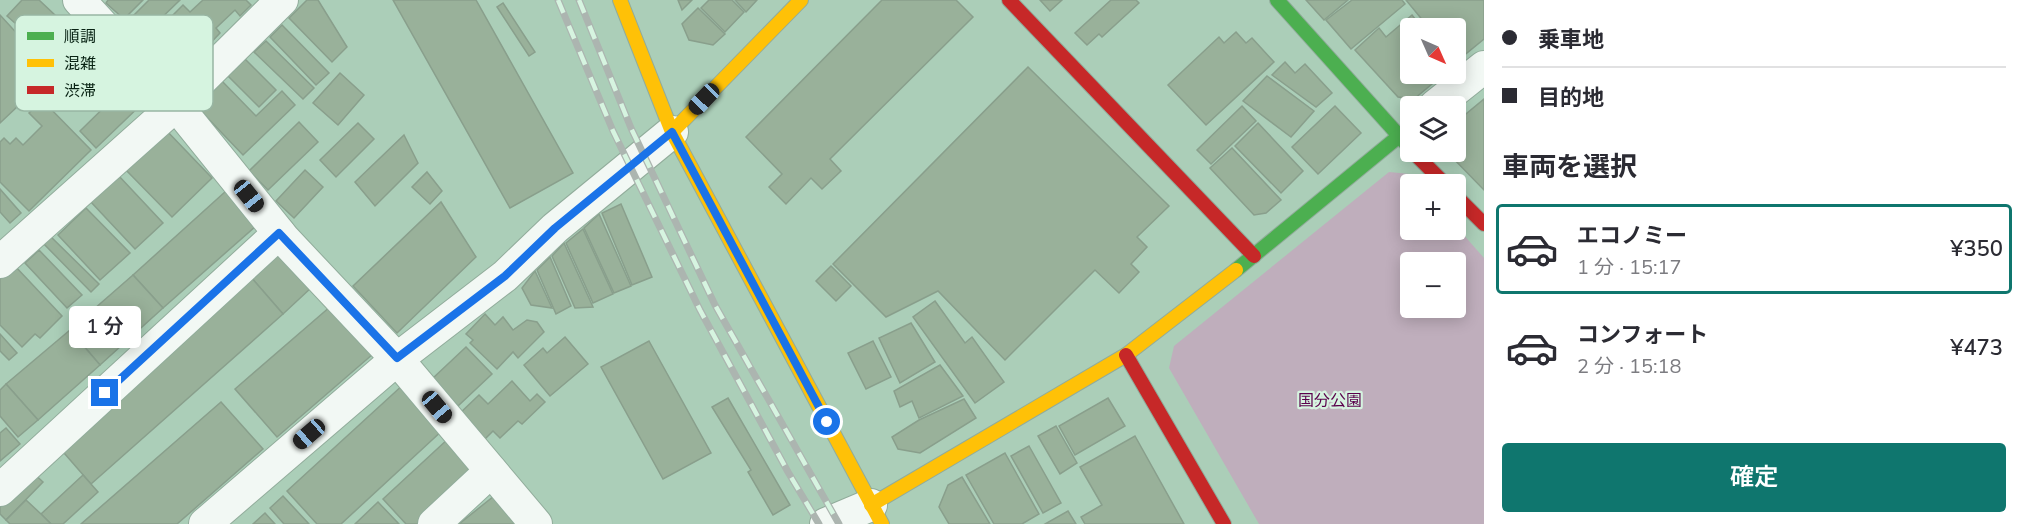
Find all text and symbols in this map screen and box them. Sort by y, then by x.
legend [15,15,213,111]
north arrow [1400,18,1466,84]
map controls [1400,18,1466,318]
text: 乗車地 [1538,25,1604,55]
text: 順調 [64,26,96,48]
text: 混雑 [64,53,96,75]
text: 渋滞 [64,80,96,102]
car [685,80,723,118]
text: 目的地 [1538,83,1604,113]
button: layers [1400,96,1466,162]
text: 車両を選択 [1502,149,1637,186]
button: + [1400,174,1466,240]
car [231,176,267,216]
text: エコノミー [1577,221,1687,251]
icon: car [1505,222,1559,276]
text: ¥350 [1950,234,2003,264]
button: − [1400,252,1466,318]
text: 1 分 · 15:17 [1577,254,1682,281]
callout: 1 分 [69,306,141,348]
text: 1 分 [86,313,124,340]
text: コンフォート [1577,320,1708,350]
icon: car [1505,321,1559,375]
text: ¥473 [1950,333,2003,363]
text: 2 分 · 15:18 [1577,353,1682,380]
route end [91,379,118,406]
car [419,387,455,427]
park label: 国分公園 [1298,390,1362,412]
route start [813,408,840,435]
car [290,415,328,453]
button: 確定 [1502,443,2006,512]

